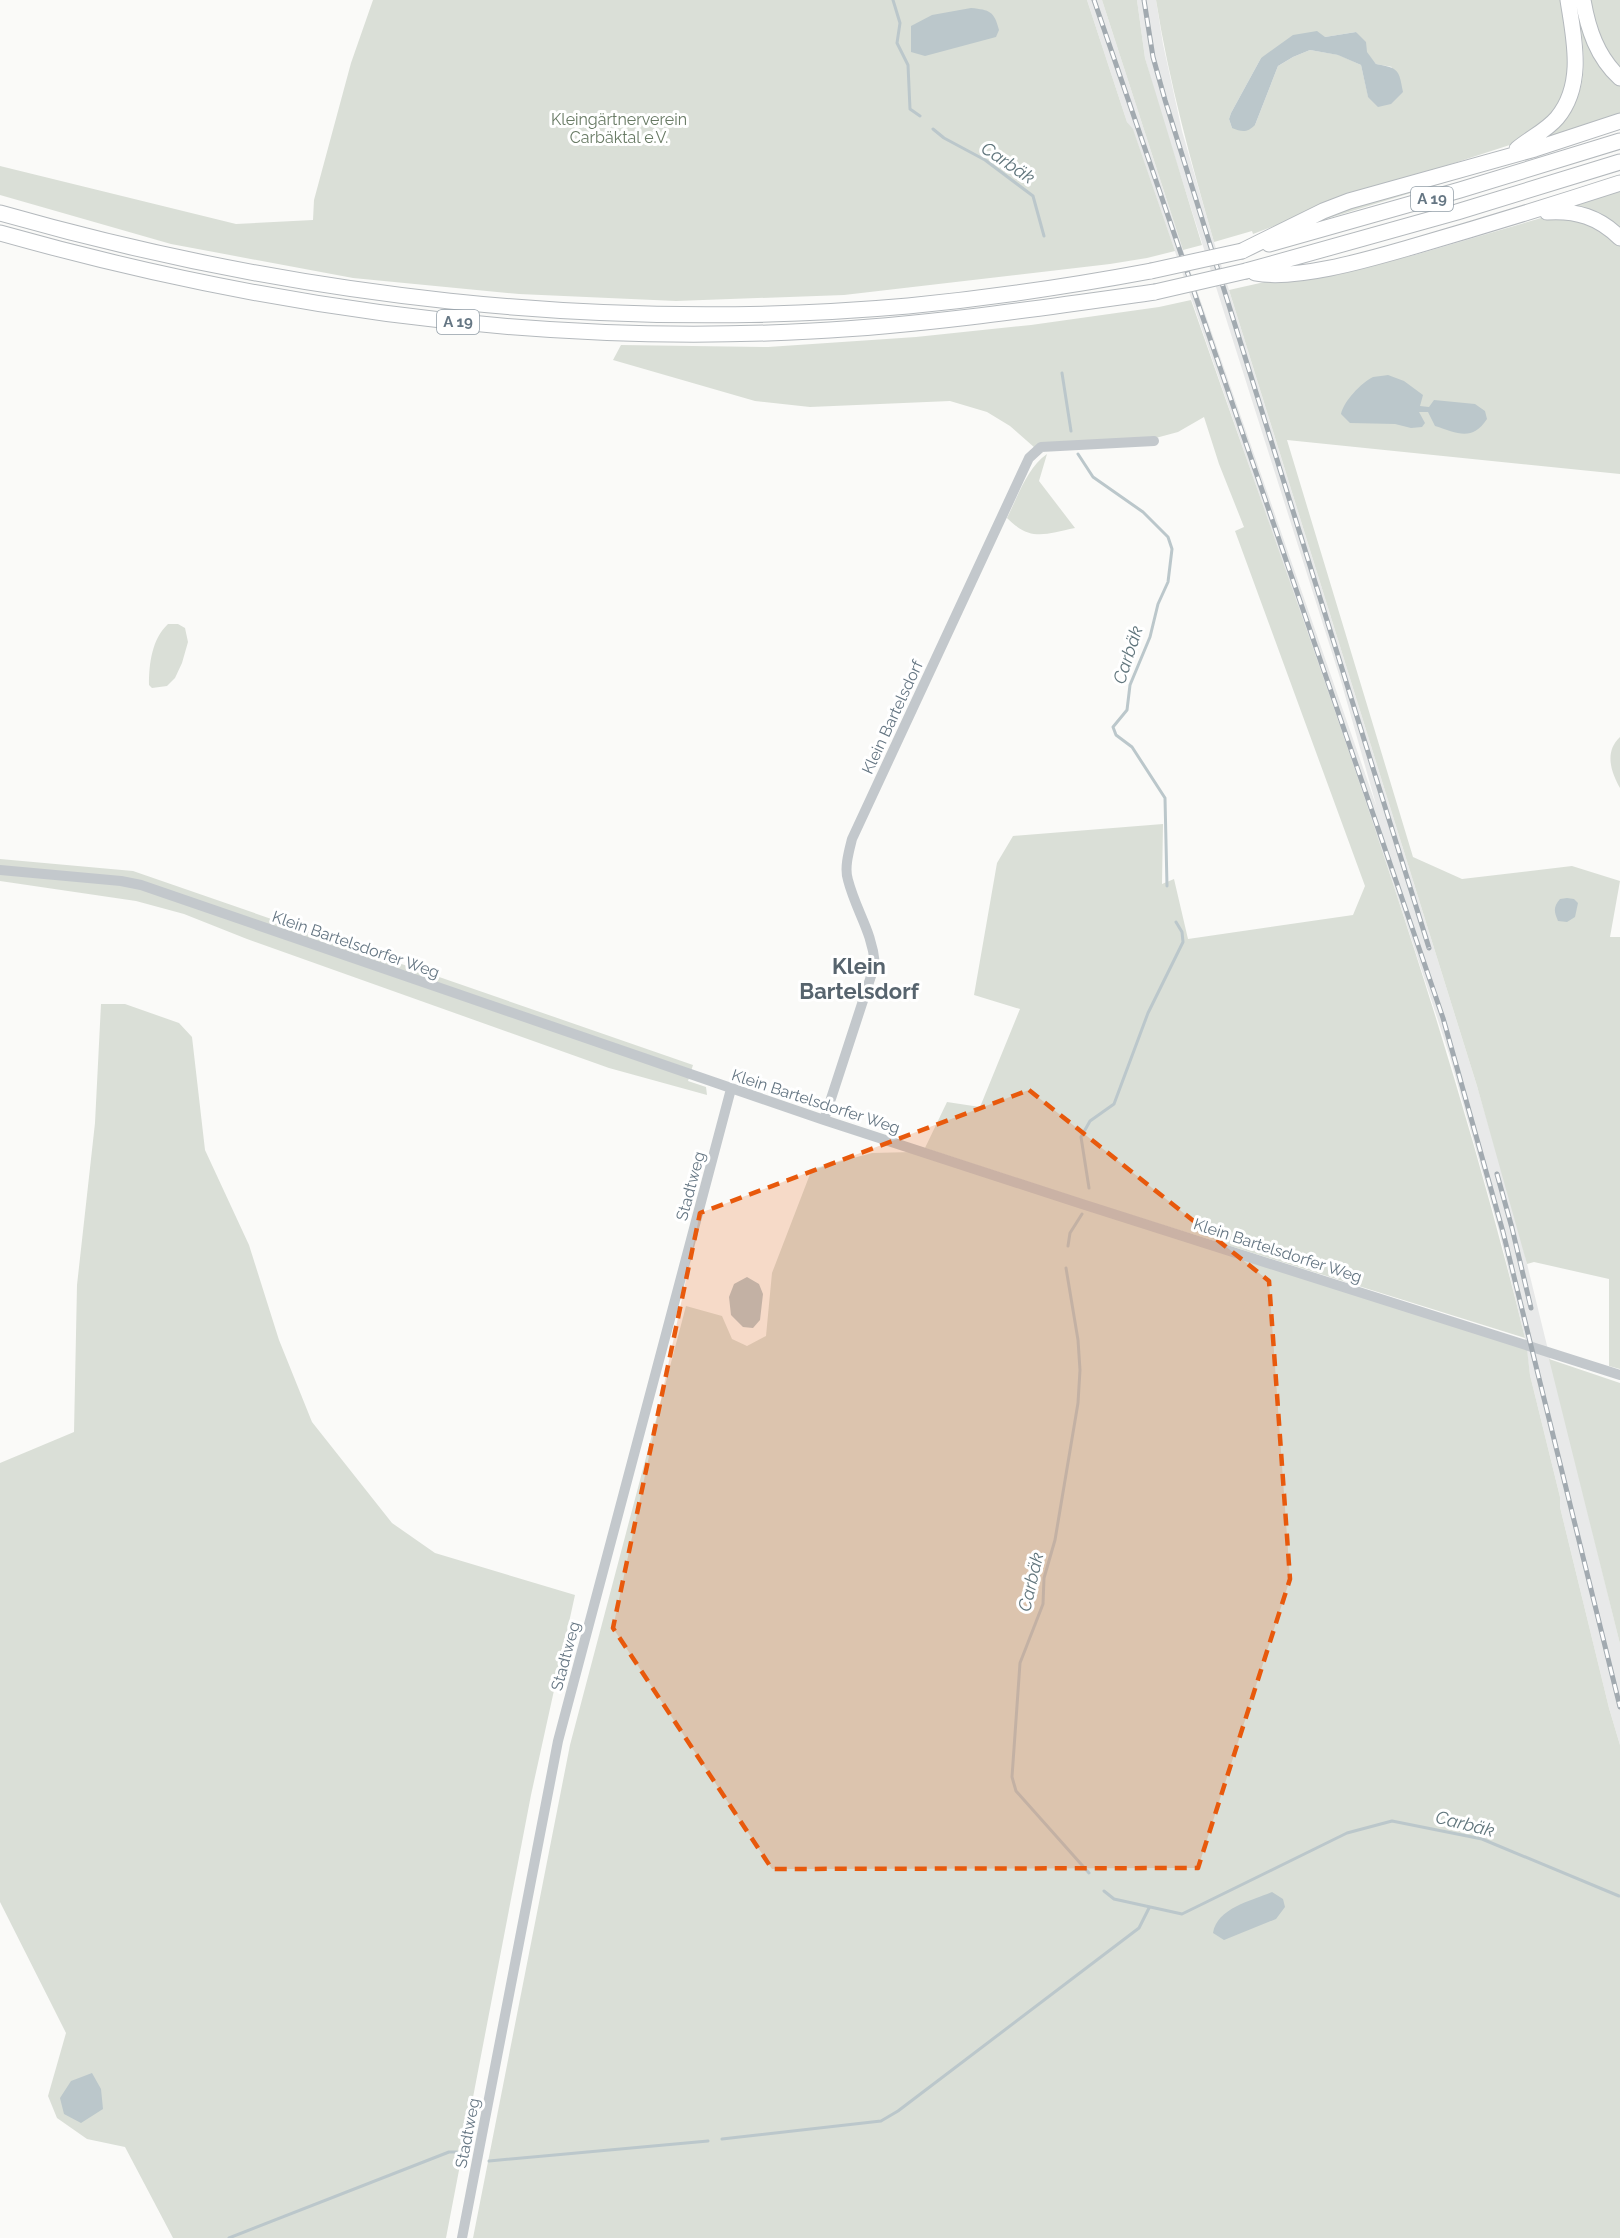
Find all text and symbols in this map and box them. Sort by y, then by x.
park label: Kleingärtnerverein Carbäktal e.V. [551,110,687,147]
water label: Carbäk [978,137,1039,188]
road number: A 19 [1411,187,1453,211]
road number: A 19 [437,310,479,334]
water label: Carbäk [1108,623,1147,687]
street label: Klein Bartelsdorf [858,657,927,777]
street label: Klein Bartelsdorfer Weg [270,907,442,982]
district label: Klein Bartelsdorf [799,953,920,1004]
street label: Klein Bartelsdorfer Weg [729,1065,902,1138]
street label: Stadtweg [672,1149,709,1223]
street label: Klein Bartelsdorfer Weg [1191,1214,1364,1287]
water label: Carbäk [1014,1550,1048,1613]
street label: Stadtweg [547,1619,584,1693]
water label: Carbäk [1434,1806,1497,1841]
street label: Stadtweg [451,2096,484,2170]

